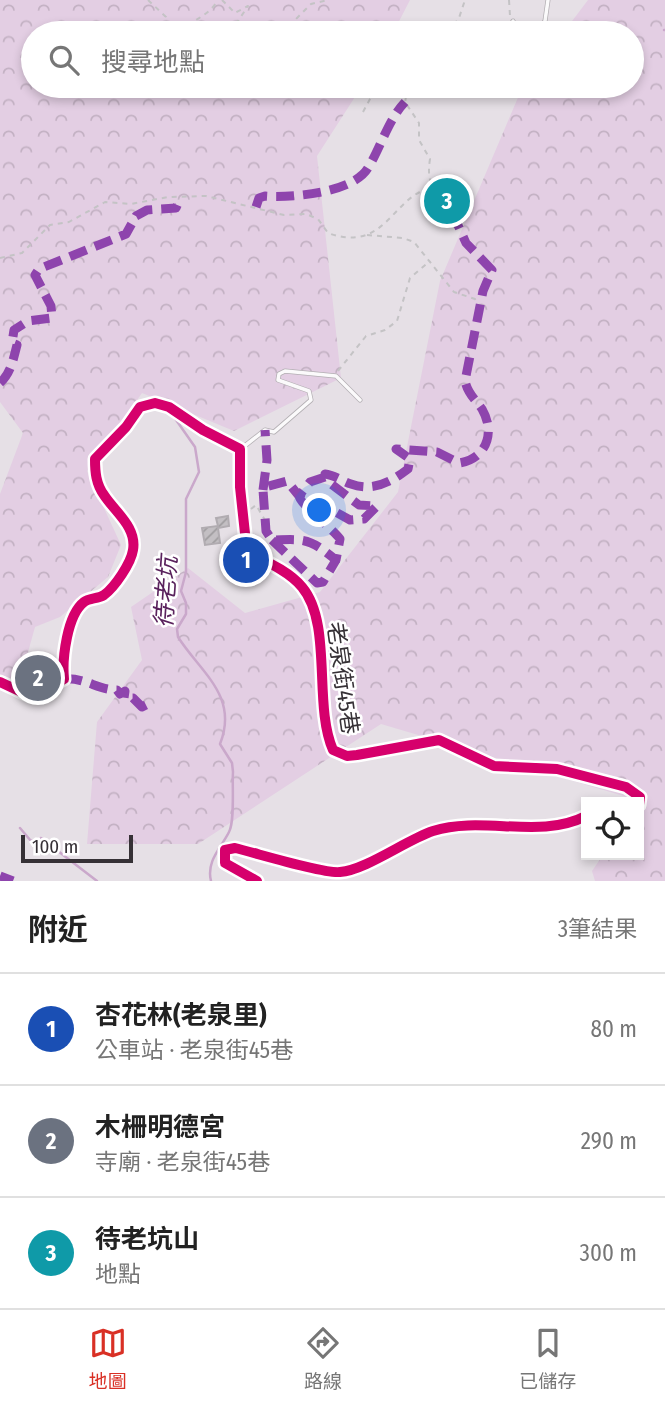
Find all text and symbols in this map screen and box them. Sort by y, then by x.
search box [21,21,644,98]
icon: search [45,41,83,79]
text: 搜尋地點 [101,47,205,78]
pin: 3 [424,175,470,227]
your location [302,493,336,527]
pin: 1 [223,534,269,586]
water label: 待老坑 [150,552,183,629]
street label: 老泉街45巷 [321,620,365,736]
pin: 2 [15,652,61,704]
map controls [581,797,644,860]
button: locate [581,797,644,860]
scale bar [21,832,133,864]
text: 100 m [32,835,78,858]
text: 附近 [28,912,88,948]
text: 3筆結果 [558,915,637,943]
text: 杏花林(老泉里) [95,1000,267,1031]
text: 1 [46,1015,56,1043]
text: 80 m [590,1015,637,1043]
text: 公車站 · 老泉街45巷 [95,1036,293,1064]
text: 木柵明德宮 [95,1112,225,1143]
text: 2 [46,1127,56,1155]
text: 290 m [581,1127,637,1155]
text: 寺廟 · 老泉街45巷 [95,1148,270,1176]
text: 待老坑山 [95,1224,199,1255]
text: 3 [46,1239,56,1267]
text: 300 m [580,1239,637,1267]
text: 地點 [95,1260,141,1288]
tab: 地圖 [89,1324,127,1393]
tab: 路線 [304,1324,342,1393]
tab: 已儲存 [519,1324,576,1393]

